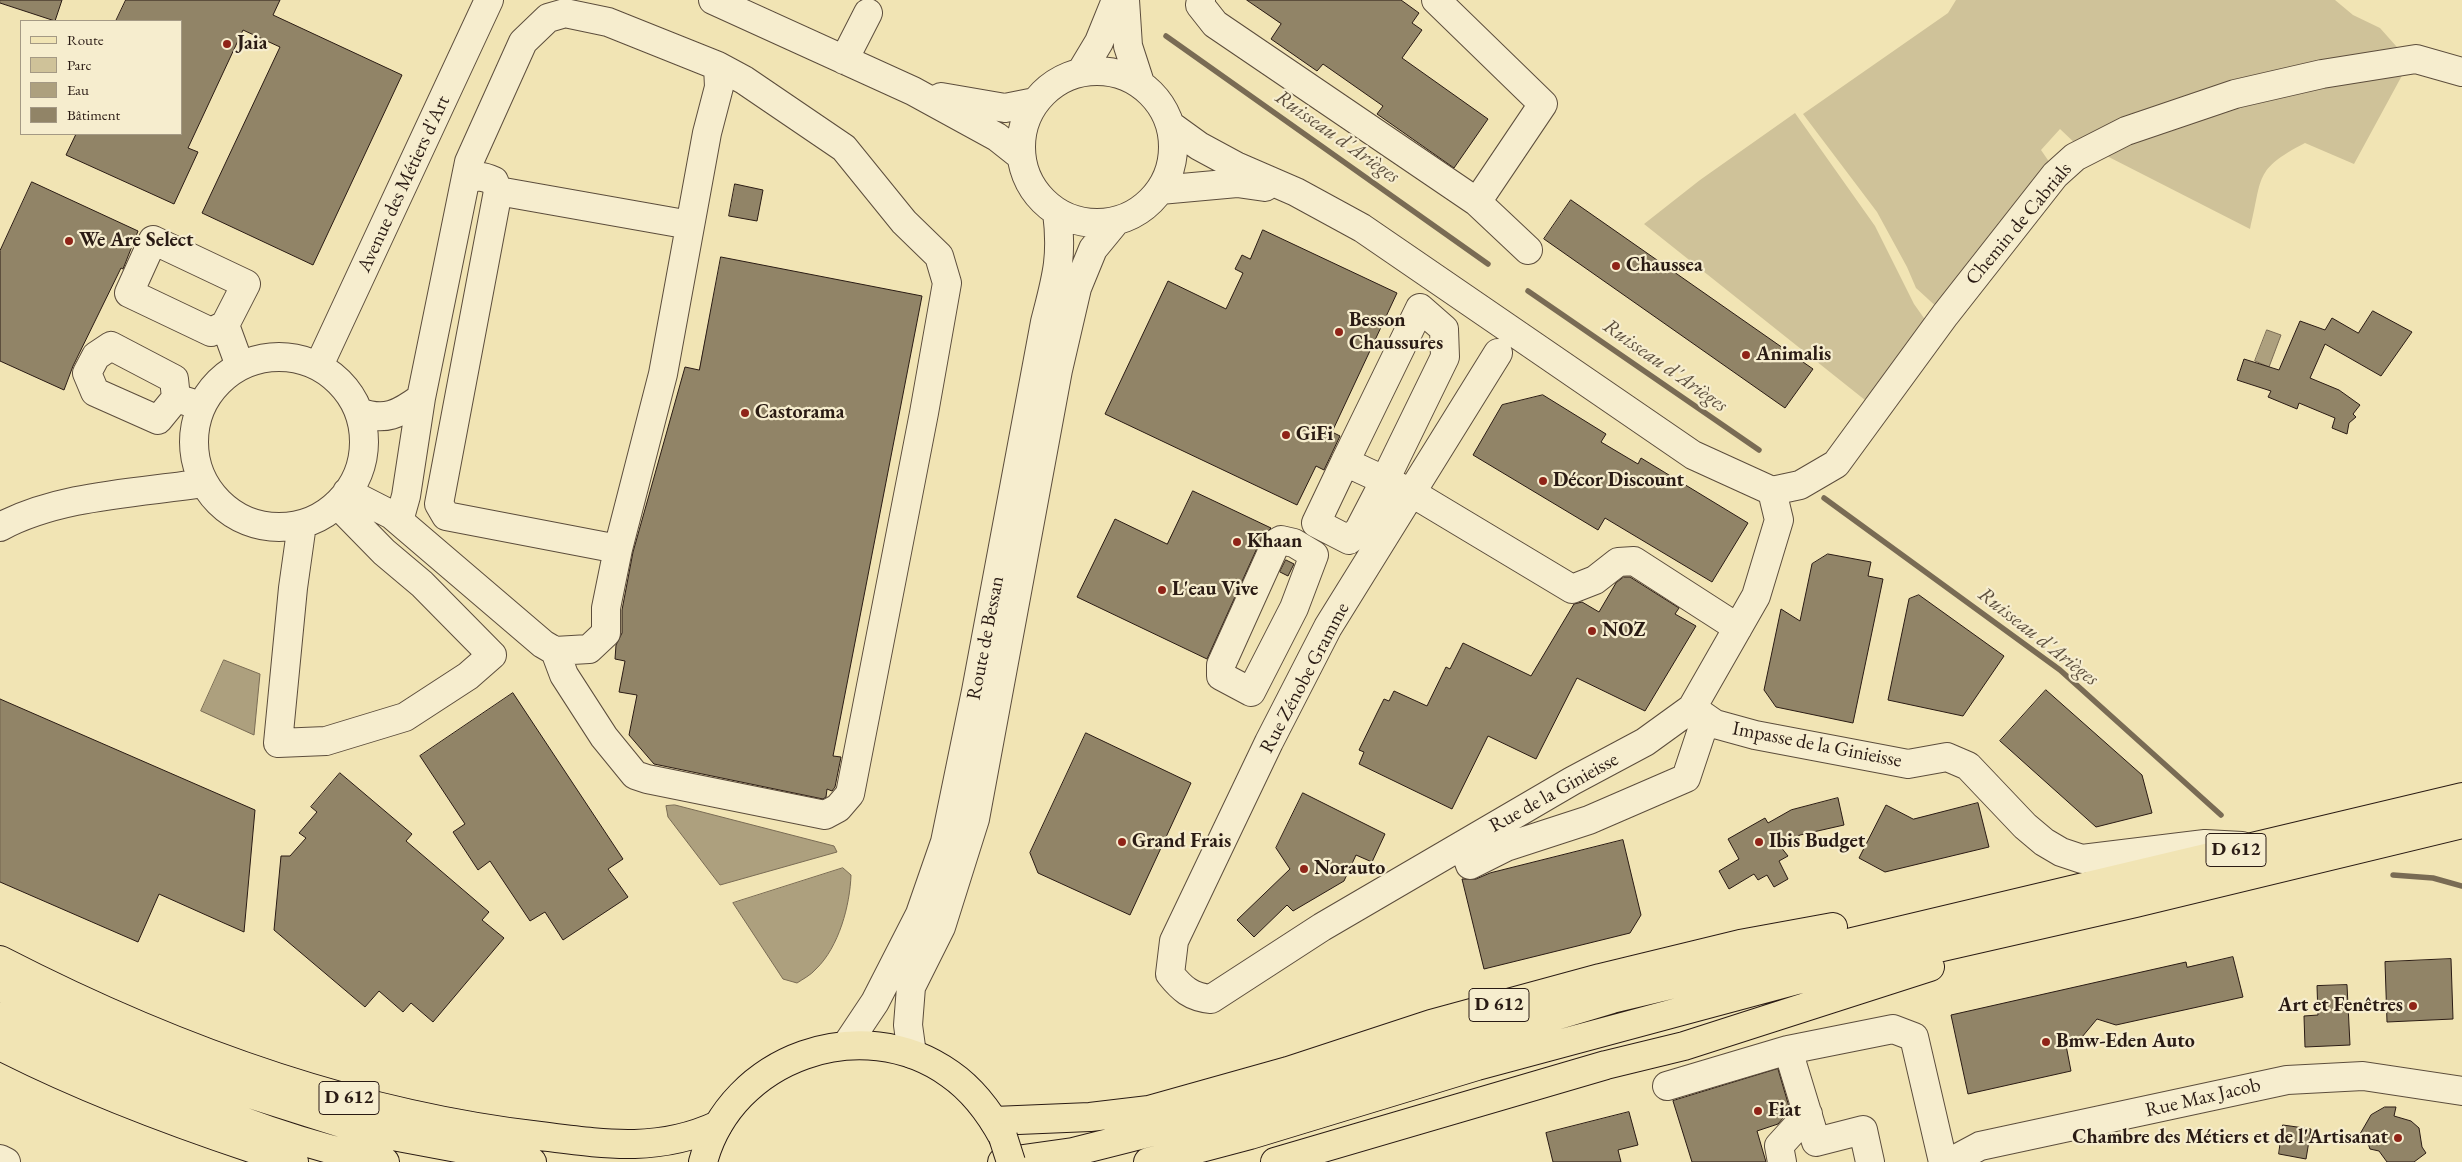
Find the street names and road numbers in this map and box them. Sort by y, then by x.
street label: Avenue des Métiers d'Art [353,92,455,276]
street label: Chemin de Cabrials [1961,158,2077,290]
street label: Route de Bessan [962,574,1010,702]
street label: Rue Zénobe Gramme [1255,599,1355,757]
street label: Impasse de la Ginieisse [1730,717,1904,773]
street label: Rue de la Ginieisse [1485,748,1623,838]
road number: D 612 [2206,834,2266,866]
road number: D 612 [1469,988,1529,1022]
street label: Rue Max Jacob [2143,1073,2263,1123]
road number: D 612 [319,1082,379,1114]

